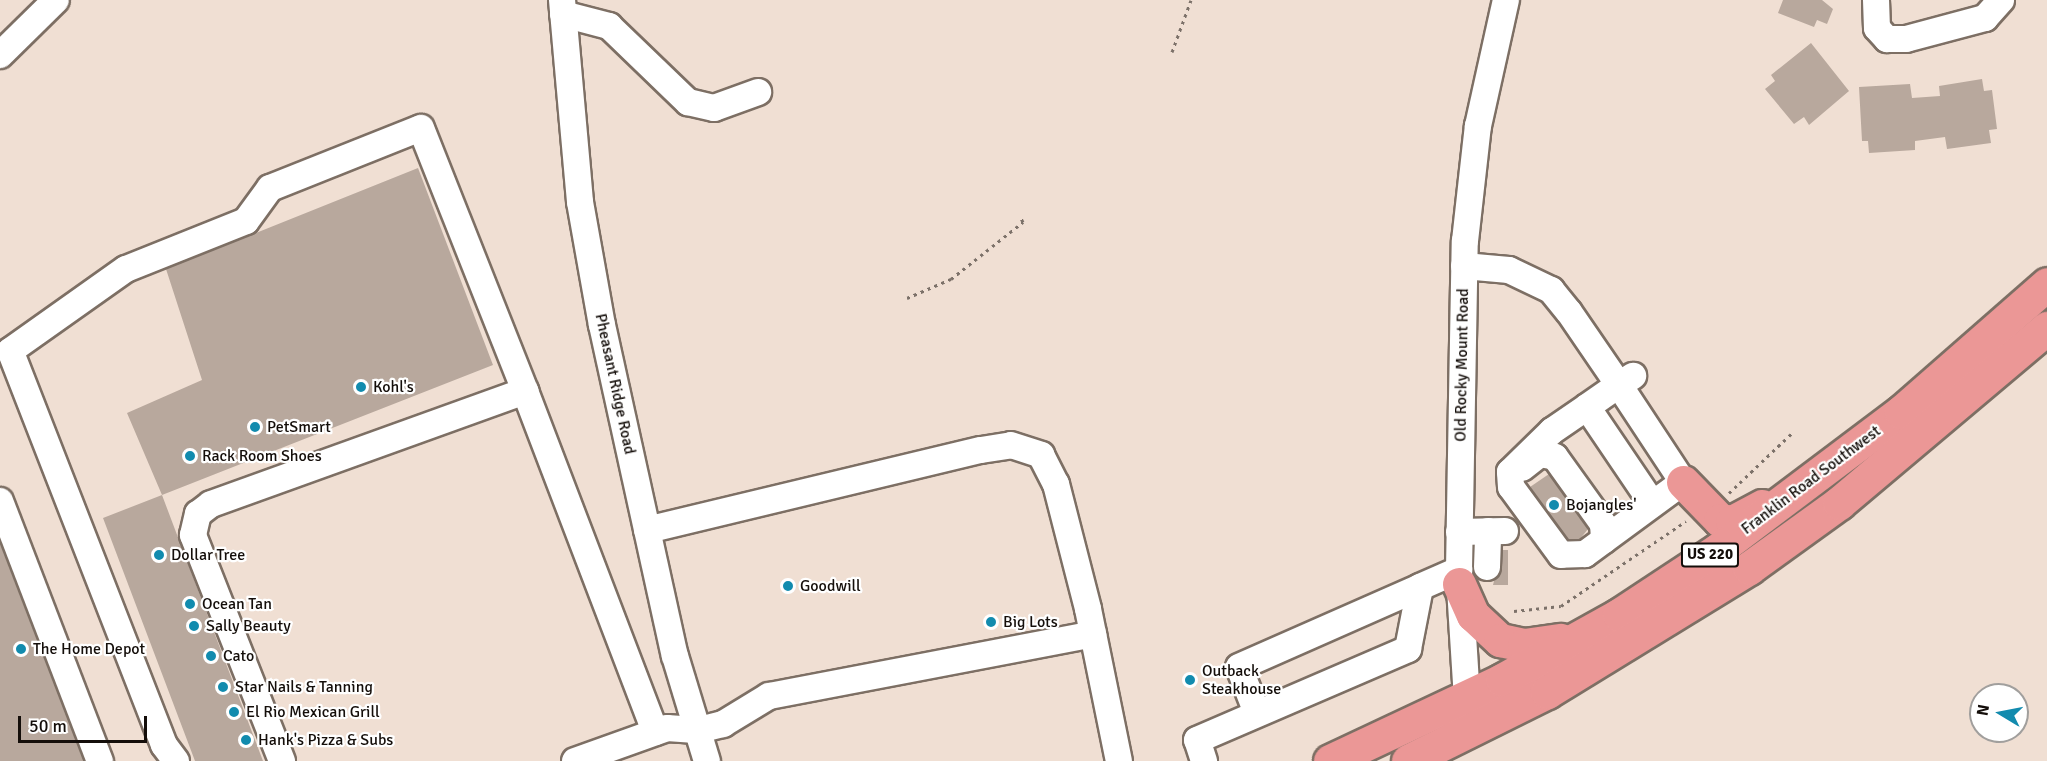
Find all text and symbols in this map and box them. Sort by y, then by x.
street label: Old Rocky Mount Road [1451,288,1473,442]
street label: Pheasant Ridge Road [591,312,639,456]
place label: Kohl's [373,377,414,397]
marker: Kohl's [354,380,368,394]
place label: PetSmart [267,417,331,437]
marker: PetSmart [248,420,262,434]
street label: Franklin Road Southwest [1738,421,1884,539]
place label: Rack Room Shoes [202,446,322,466]
marker: Rack Room Shoes [183,449,197,463]
place label: Bojangles' [1566,495,1637,515]
marker: Bojangles' [1547,498,1561,512]
road number: US 220 [1680,543,1740,567]
place label: Dollar Tree [171,545,245,565]
marker: Dollar Tree [152,548,166,562]
place label: Goodwill [800,576,861,596]
marker: Goodwill [781,579,795,593]
place label: Ocean Tan [202,594,272,614]
marker: Ocean Tan [183,597,197,611]
place label: Big Lots [1003,612,1058,632]
marker: Big Lots [984,615,998,629]
place label: Sally Beauty [206,616,291,636]
marker: Sally Beauty [187,619,201,633]
place label: The Home Depot [33,639,145,659]
marker: The Home Depot [14,642,28,656]
place label: Cato [223,646,254,666]
marker: Cato [204,649,218,663]
place label: Outback Steakhouse [1202,661,1281,699]
marker: Outback Steakhouse [1183,673,1197,687]
place label: Star Nails & Tanning [235,677,373,697]
marker: Star Nails & Tanning [216,680,230,694]
north arrow [1969,683,2029,743]
place label: El Rio Mexican Grill [246,702,380,722]
text: N [1972,703,1994,717]
scale bar [21,704,150,742]
marker: El Rio Mexican Grill [227,705,241,719]
text: 50 m [29,715,67,737]
place label: Hank's Pizza & Subs [258,730,393,750]
marker: Hank's Pizza & Subs [239,733,253,747]

